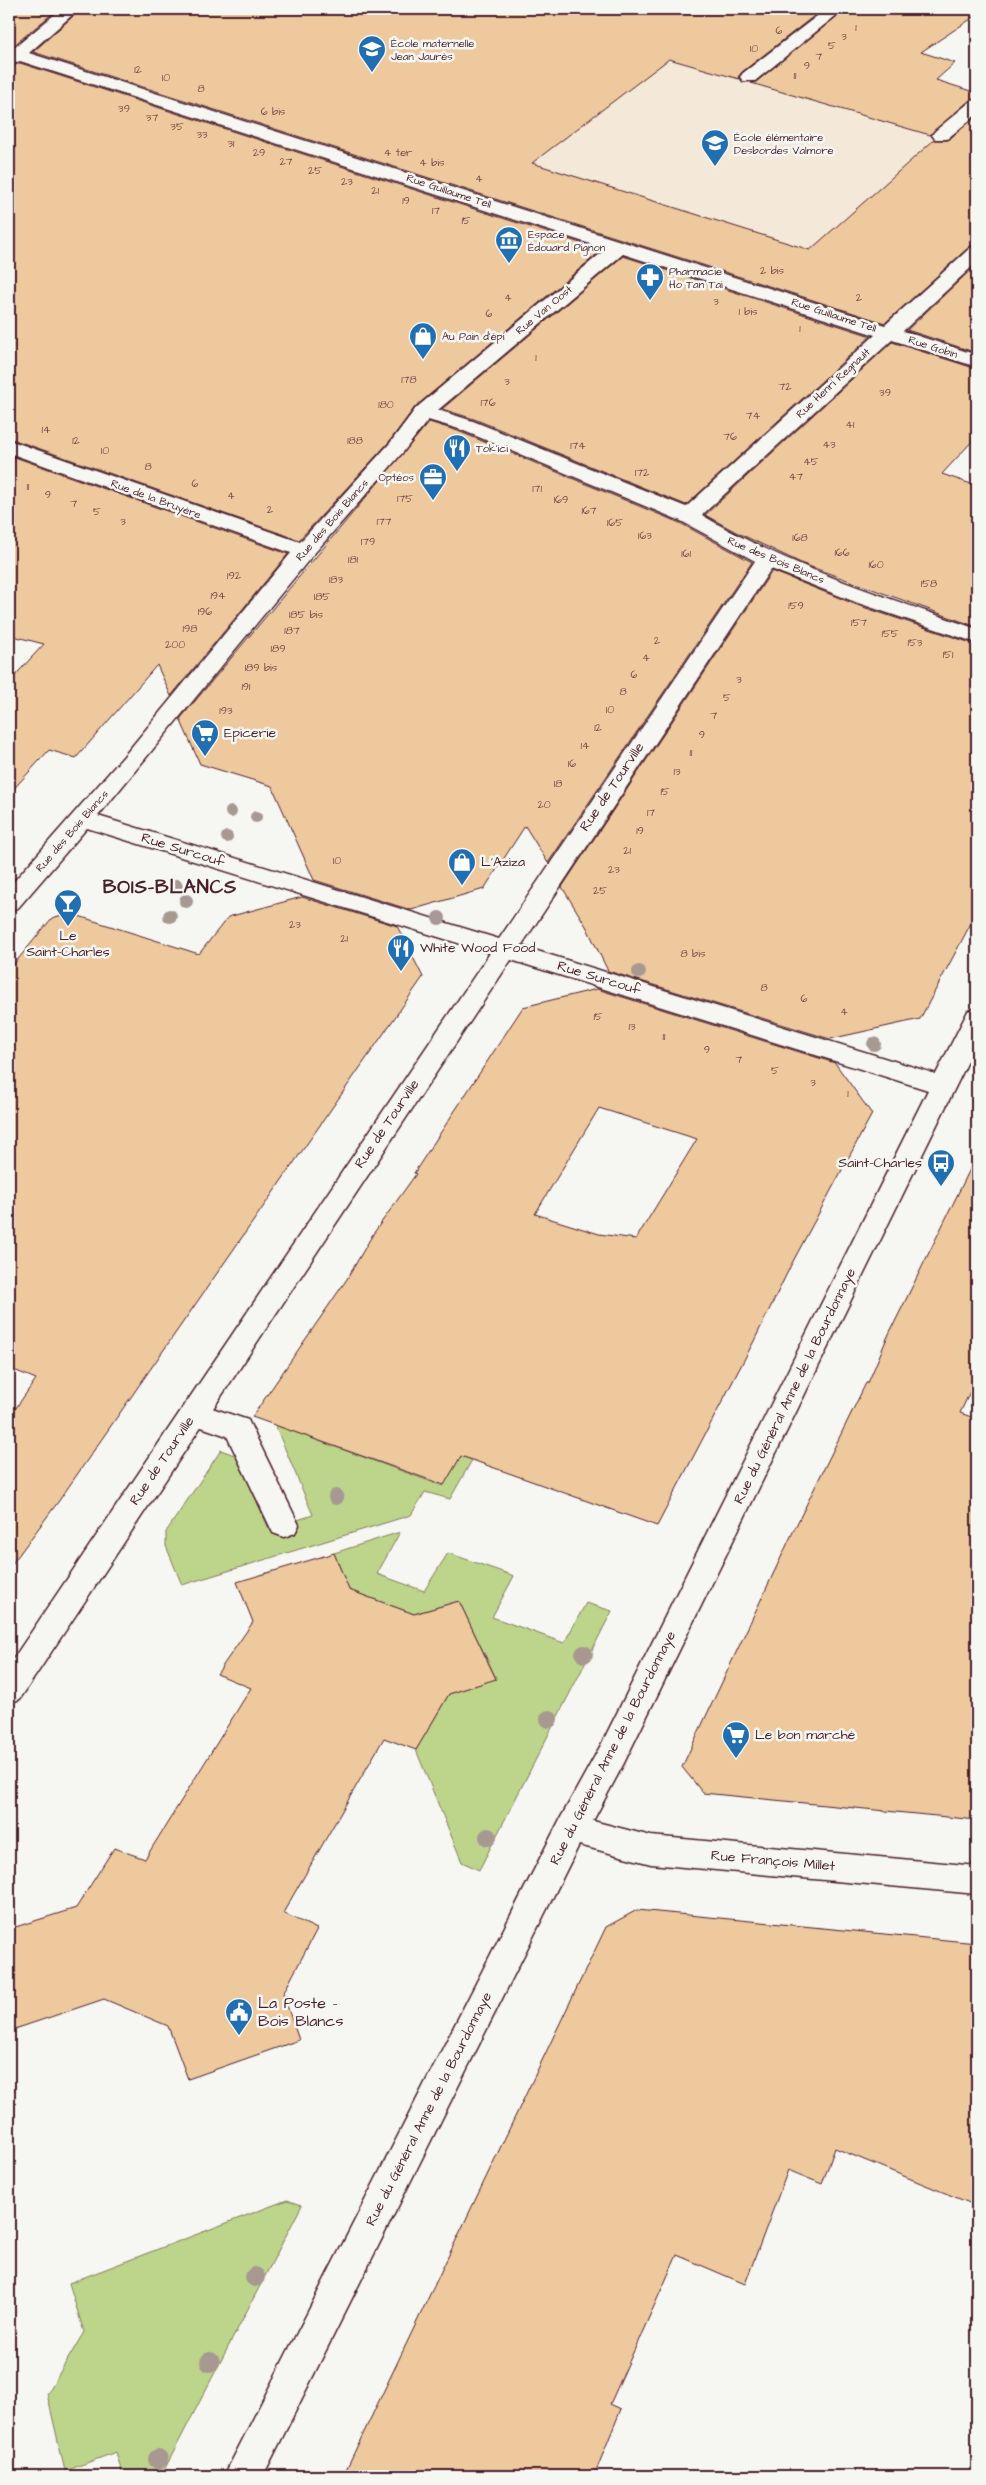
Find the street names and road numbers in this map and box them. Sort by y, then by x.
street label: Rue Guillaume Tell [405,170,494,212]
street label: Rue Van Oost [512,282,576,338]
street label: Rue Guillaume Tell [790,294,879,336]
street label: Rue Gobin [906,332,960,362]
street label: Rue Henri Regnault [793,344,874,422]
street label: Rue des Bois Blancs [292,475,372,564]
street label: Rue de la Bruyère [108,476,203,523]
street label: Rue des Bois Blancs [725,533,827,587]
street label: Rue de Tourville [575,738,649,835]
street label: Rue des Bois Blancs [32,786,112,875]
street label: Rue Surcouf [139,828,228,872]
street label: Rue Surcouf [555,956,644,1000]
street label: Rue de Tourville [350,1075,424,1172]
street label: Rue du Général Anne de la Bourdonnaye [729,1264,861,1507]
street label: Rue de Tourville [125,1412,199,1509]
street label: Rue du Général Anne de la Bourdonnaye [545,1627,681,1868]
street label: Rue François Millet [710,1846,836,1876]
street label: Rue du Général Anne de la Bourdonnaye [361,1988,497,2229]

